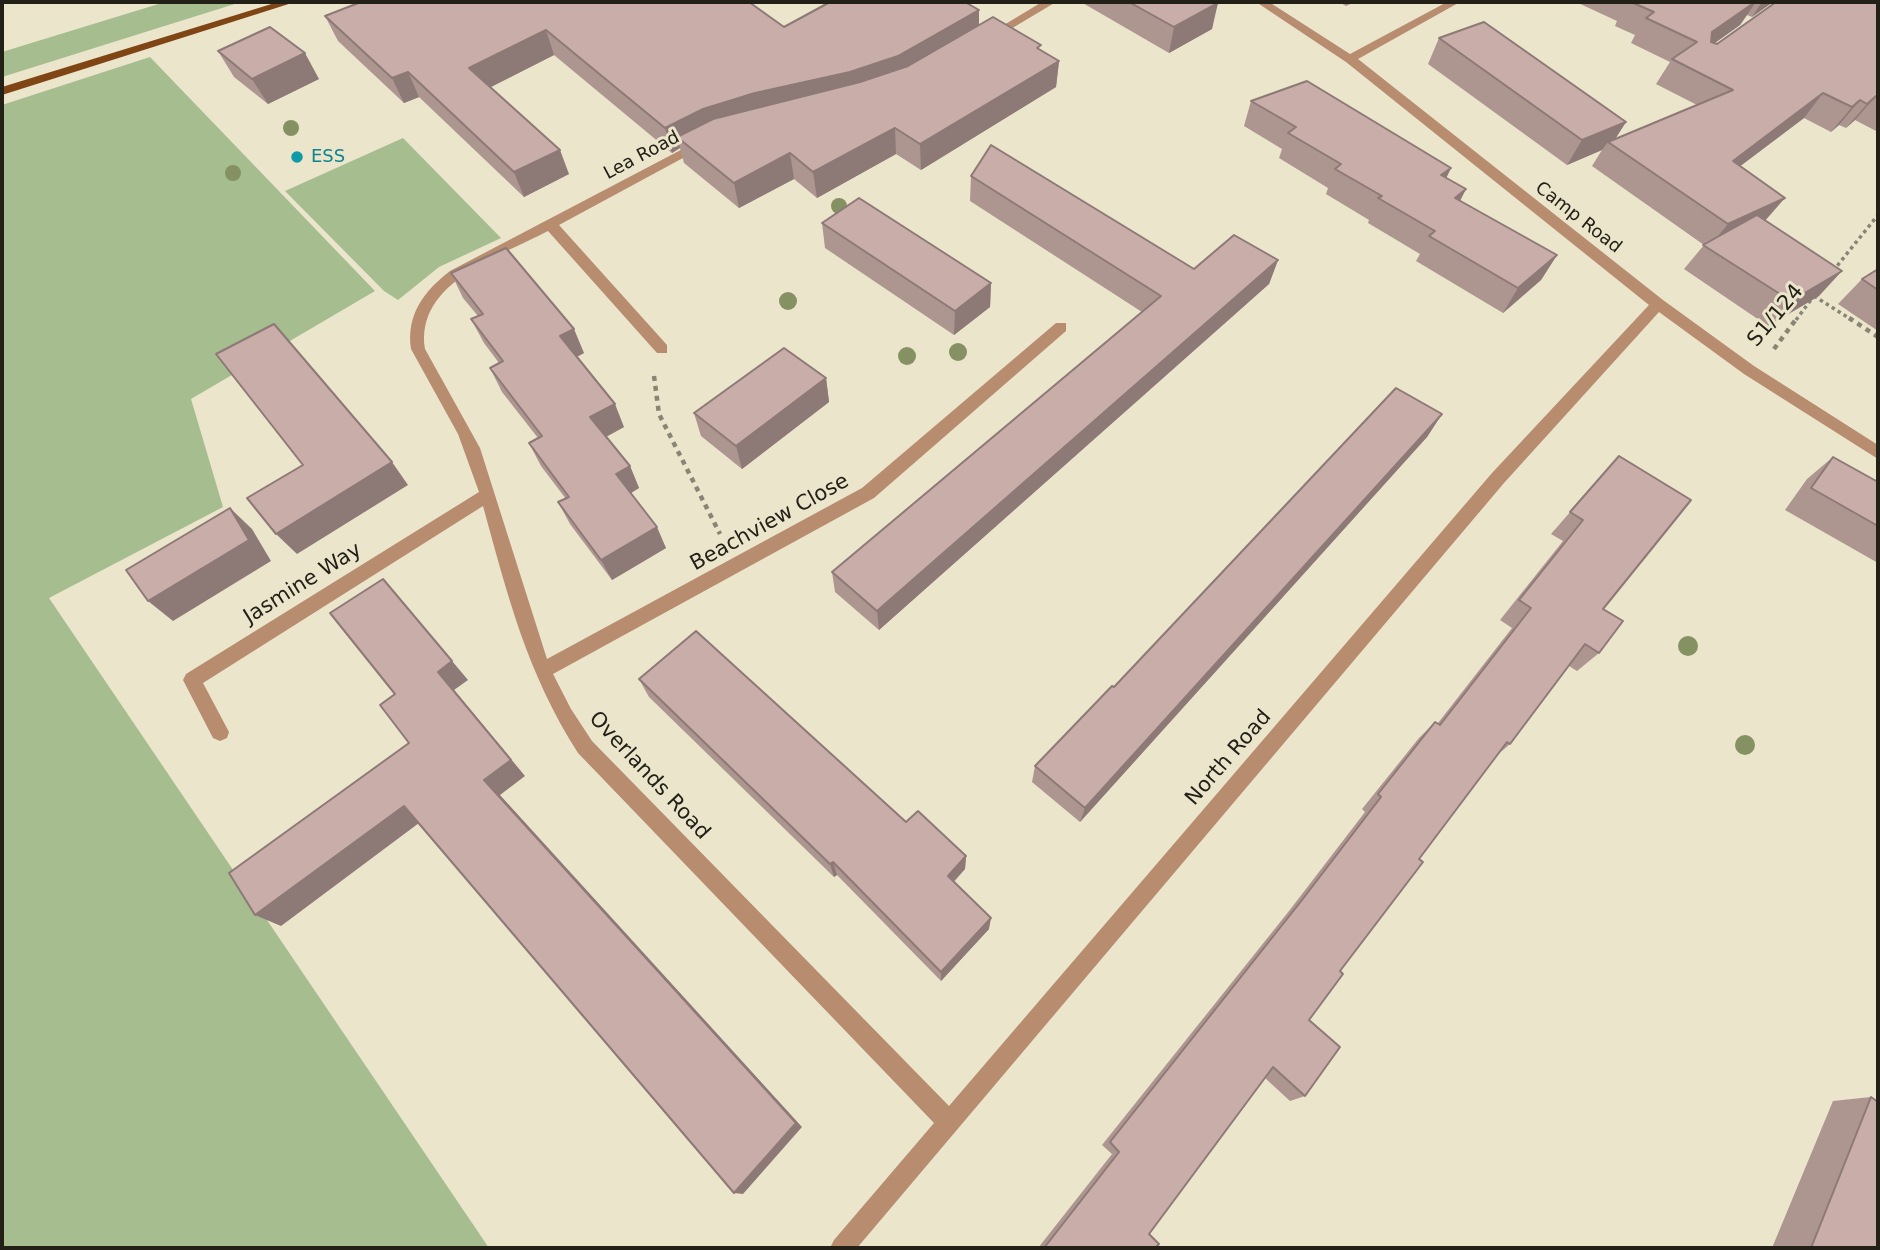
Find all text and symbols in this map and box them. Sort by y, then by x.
street label: Lea Road [600,127,684,185]
place label: ESS [311,146,345,168]
marker: ESS [289,149,305,165]
street label: Camp Road [1531,178,1625,258]
street label: S1/124 [1743,280,1809,352]
street label: Beachview Close [686,469,854,577]
street label: Jasmine Way [240,538,366,630]
street label: North Road [1181,705,1277,811]
street label: Overlands Road [583,707,715,845]

